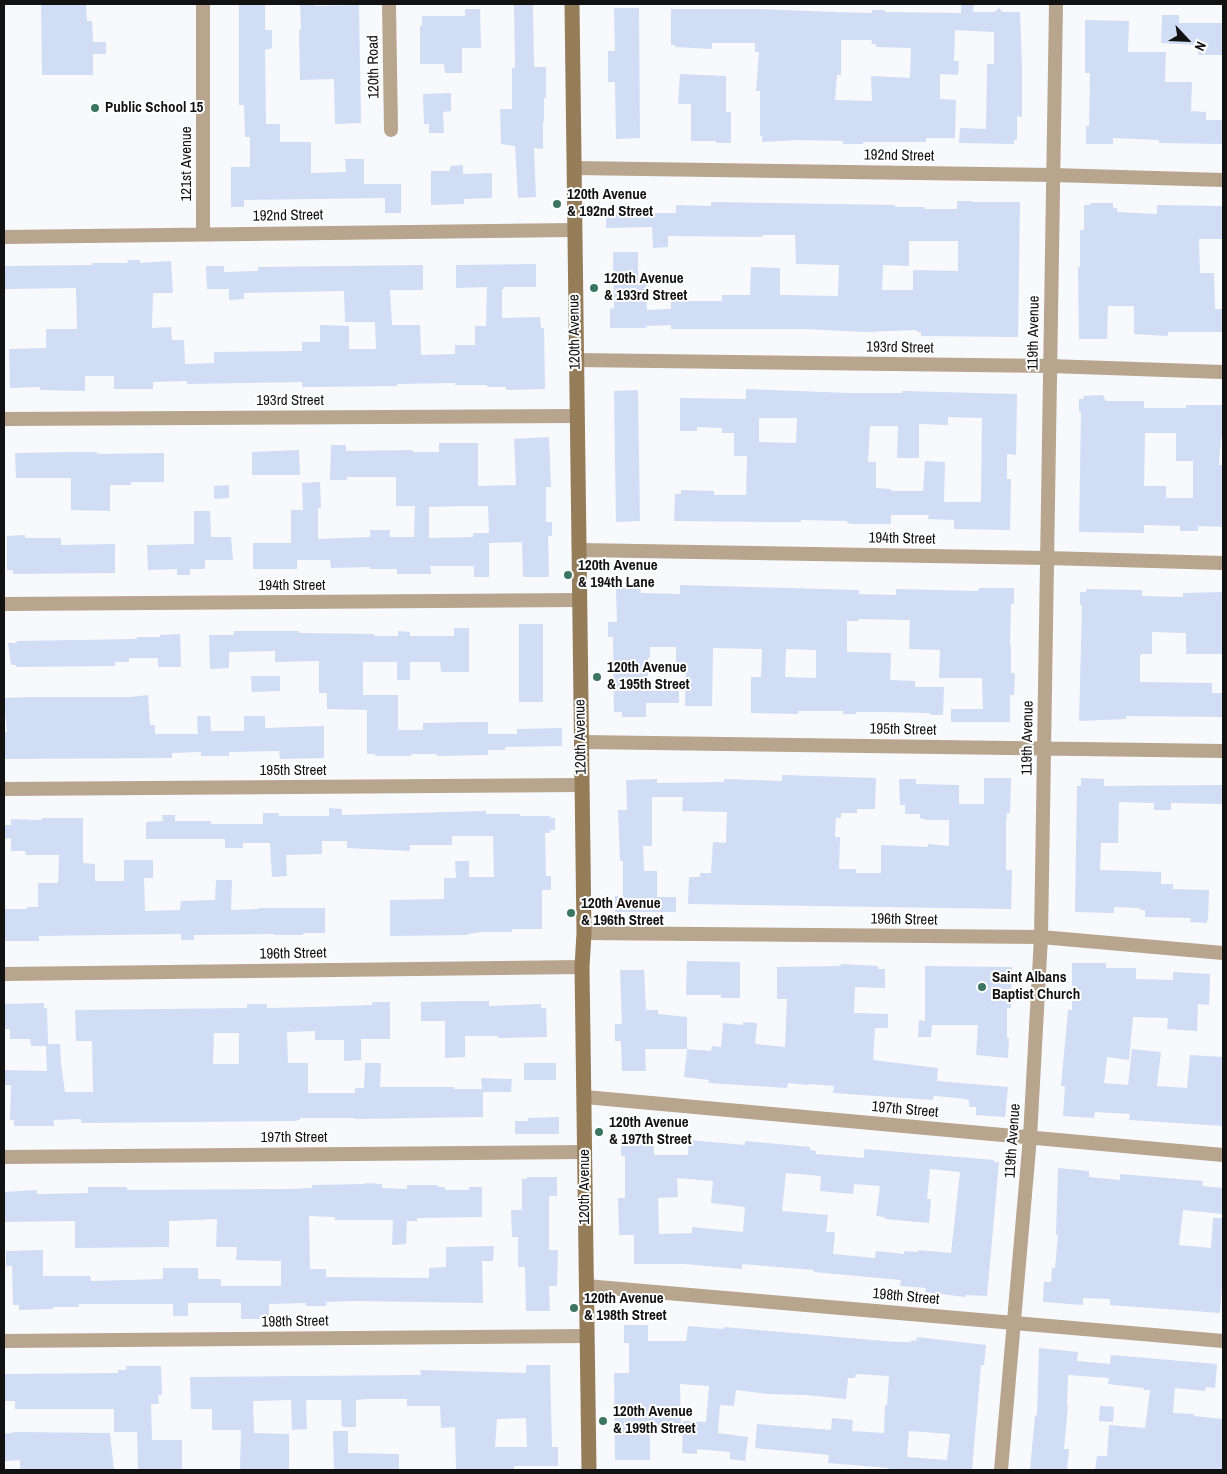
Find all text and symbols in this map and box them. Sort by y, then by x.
north arrow [1162,15,1212,65]
street label: 120th Road [364,35,384,99]
text: N [1191,39,1211,54]
place label: Public School 15 [105,99,203,117]
marker: Public School 15 [89,102,101,114]
street label: 121st Avenue [178,126,196,202]
street label: 192nd Street [864,146,934,166]
place label: 120th Avenue & 192nd Street [567,186,653,221]
marker: 120th Avenue & 192nd Street [551,198,563,210]
street label: 192nd Street [253,206,323,226]
place label: 120th Avenue & 193rd Street [604,270,687,305]
marker: 120th Avenue & 193rd Street [588,282,600,294]
street label: 120th Avenue [565,294,585,370]
street label: 119th Avenue [1024,295,1044,371]
street label: 193rd Street [866,338,934,358]
street label: 193rd Street [256,392,324,410]
street label: 194th Street [868,529,936,549]
place label: 120th Avenue & 194th Lane [578,557,658,592]
marker: 120th Avenue & 194th Lane [562,569,574,581]
street label: 194th Street [258,577,326,595]
place label: 120th Avenue & 195th Street [607,659,690,694]
marker: 120th Avenue & 195th Street [591,671,603,683]
street label: 120th Avenue [571,699,591,775]
street label: 119th Avenue [1018,700,1038,776]
street label: 195th Street [869,720,937,740]
street label: 195th Street [259,762,327,780]
place label: 120th Avenue & 196th Street [581,895,664,930]
marker: 120th Avenue & 196th Street [565,907,577,919]
street label: 196th Street [870,910,938,930]
street label: 196th Street [259,944,327,964]
place label: Saint Albans Baptist Church [992,969,1080,1004]
marker: Saint Albans Baptist Church [976,981,988,993]
street label: 197th Street [871,1098,939,1122]
street label: 119th Avenue [1001,1103,1025,1179]
place label: 120th Avenue & 197th Street [609,1114,692,1149]
marker: 120th Avenue & 197th Street [593,1126,605,1138]
street label: 197th Street [260,1129,328,1147]
street label: 120th Avenue [576,1149,594,1225]
street label: 198th Street [872,1285,940,1309]
place label: 120th Avenue & 198th Street [584,1290,667,1325]
marker: 120th Avenue & 198th Street [568,1302,580,1314]
street label: 198th Street [261,1312,329,1332]
place label: 120th Avenue & 199th Street [613,1403,696,1438]
marker: 120th Avenue & 199th Street [597,1415,609,1427]

